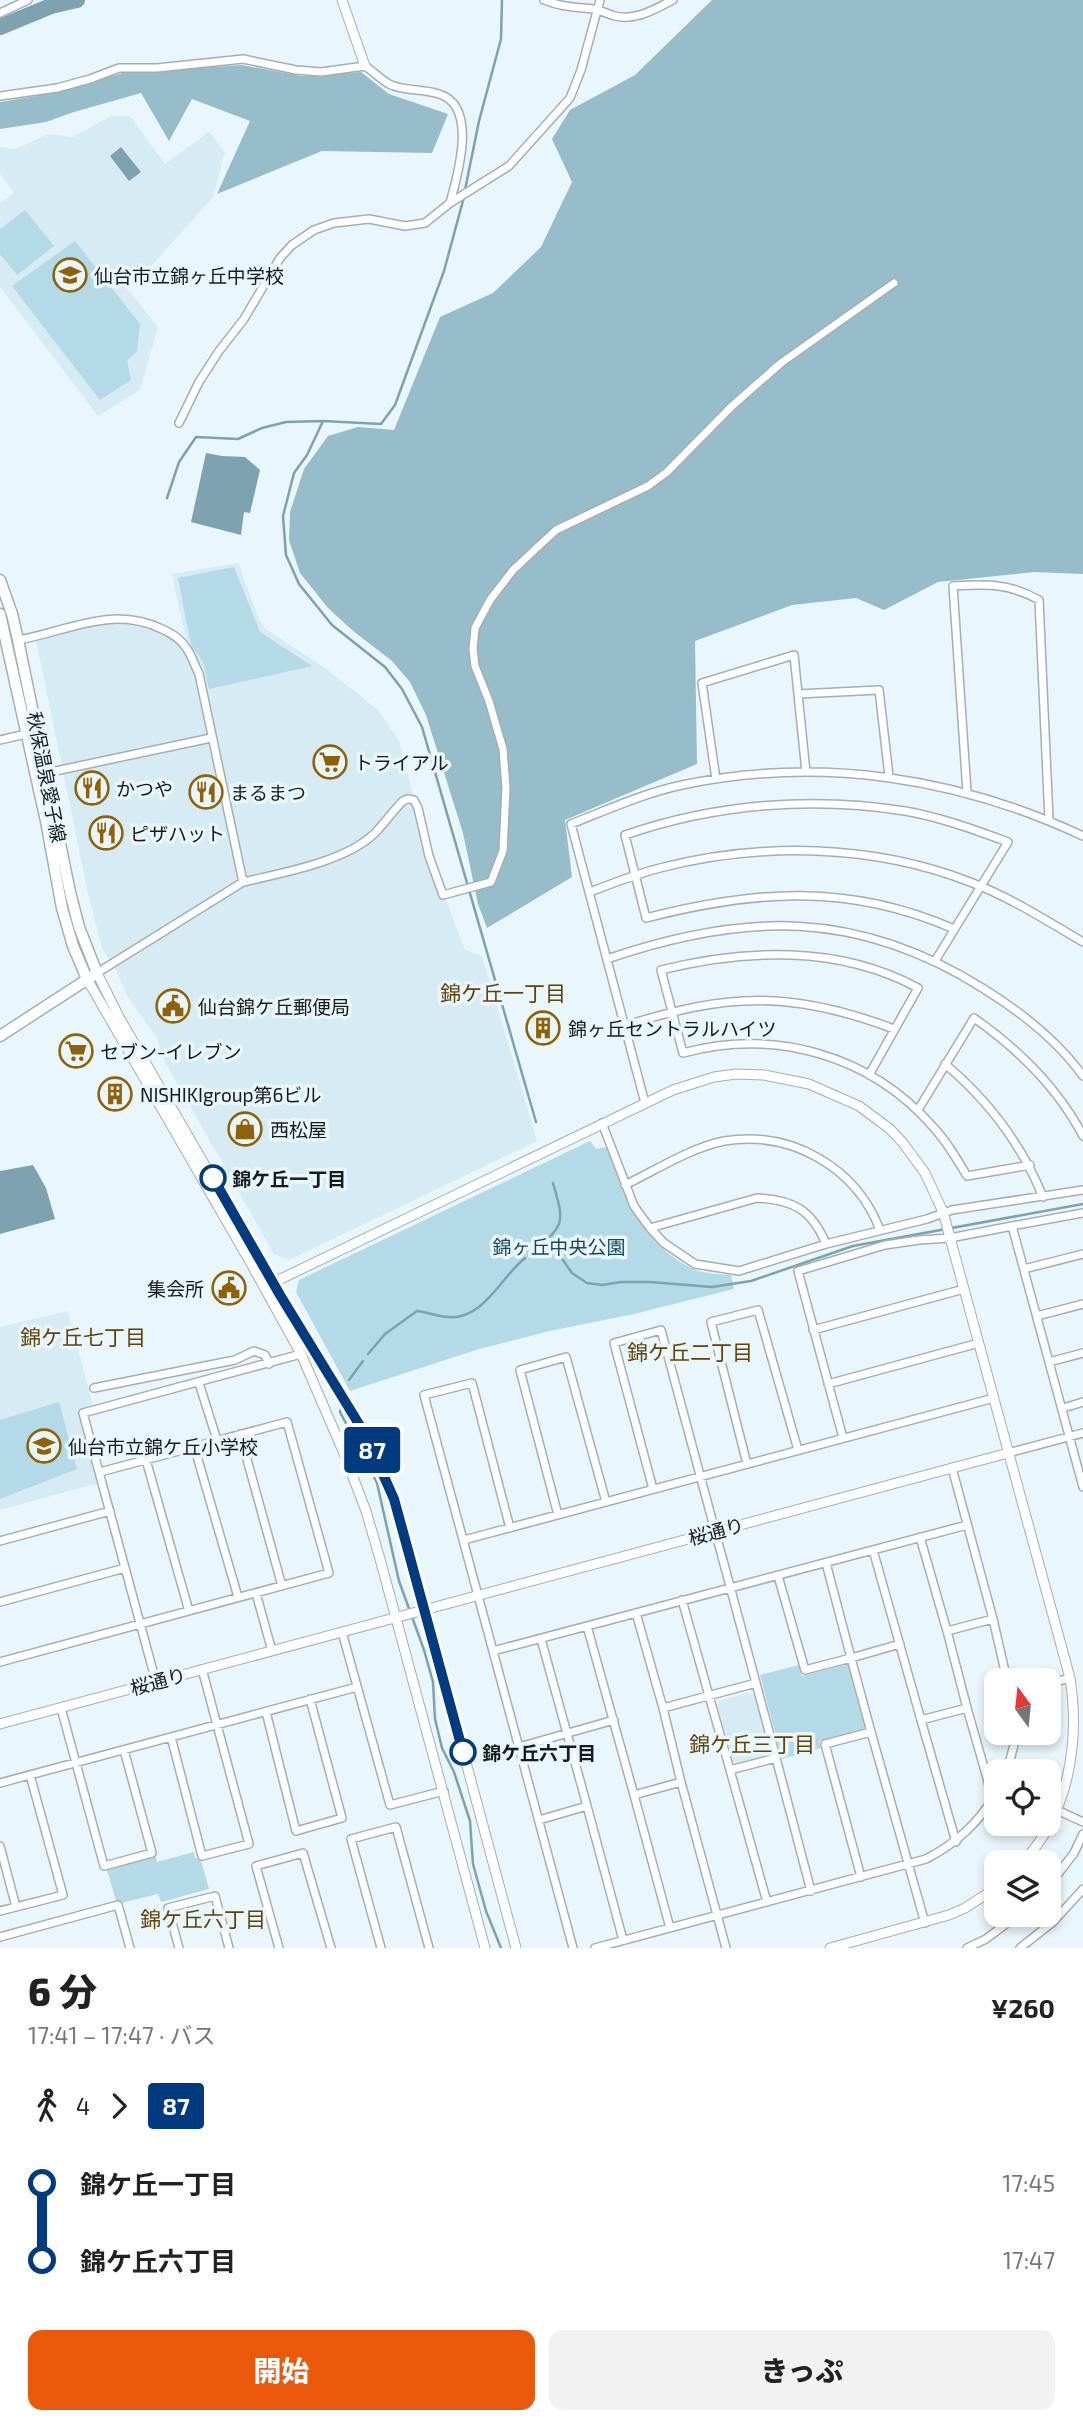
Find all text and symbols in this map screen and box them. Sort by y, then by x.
school or university icon: 仙台市立錦ヶ丘中学校 [51,256,89,294]
place label: 仙台市立錦ヶ丘中学校 [94,264,284,287]
street label: 秋保温泉愛子線 [23,710,71,844]
supermarket icon: トライアル [311,743,349,781]
place label: トライアル [354,751,449,774]
restaurant icon: かつや [73,769,111,807]
restaurant icon: まるまつ [187,773,225,811]
place label: かつや [116,777,173,800]
place label: まるまつ [230,781,306,804]
restaurant icon: ピザハット [87,814,125,852]
place label: ピザハット [130,822,225,845]
district label: 錦ケ丘一丁目 [440,980,566,1005]
public building icon: 仙台錦ケ丘郵便局 [154,987,192,1025]
place label: 仙台錦ケ丘郵便局 [198,995,350,1018]
building icon: 錦ヶ丘セントラルハイツ [524,1009,562,1047]
place label: 錦ヶ丘セントラルハイツ [568,1017,777,1040]
supermarket icon: セブン-イレブン [57,1032,95,1070]
place label: セブン-イレブン [100,1040,242,1063]
building icon: NISHIKIgroup第6ビル [96,1075,134,1113]
place label: NISHIKIgroup第6ビル [140,1083,321,1106]
shop icon: 西松屋 [226,1110,264,1148]
place label: 西松屋 [270,1118,327,1141]
marker: 錦ケ丘一丁目 [200,1165,226,1191]
place label: 錦ケ丘一丁目 [232,1167,346,1190]
park label: 錦ヶ丘中央公園 [492,1235,626,1258]
public building icon: 集会所 [210,1269,248,1307]
place label: 集会所 [147,1277,204,1300]
district label: 錦ケ丘七丁目 [20,1324,146,1349]
district label: 錦ケ丘二丁目 [627,1339,753,1364]
school or university icon: 仙台市立錦ケ丘小学校 [25,1427,63,1465]
line badge: 87 [340,1427,404,1473]
place label: 仙台市立錦ケ丘小学校 [68,1435,258,1458]
text: 87 [358,1435,386,1464]
street label: 桜通り [685,1513,747,1549]
street label: 桜通り [127,1663,189,1699]
north arrow [984,1668,1060,1745]
map controls [984,1668,1061,1927]
district label: 錦ケ丘三丁目 [689,1731,815,1756]
marker: 錦ケ丘六丁目 [450,1739,476,1765]
place label: 錦ケ丘六丁目 [482,1741,596,1764]
button: locate [984,1759,1061,1836]
button: layers [984,1850,1061,1927]
district label: 錦ケ丘六丁目 [140,1906,266,1931]
text: 6 分 [28,1968,97,2014]
text: ¥260 [991,1992,1055,2023]
text: 17:41 – 17:47 · バス [28,2021,216,2049]
icon: walk [28,2087,66,2125]
icon: forward [100,2087,138,2125]
text: 87 [162,2091,190,2120]
text: 4 [76,2092,90,2120]
text: 錦ケ丘一丁目 [80,2168,236,2199]
text: 17:45 [1002,2169,1055,2197]
text: 錦ケ丘六丁目 [80,2245,236,2276]
text: 17:47 [1003,2246,1055,2274]
button: 開始 [28,2330,535,2410]
button: きっぷ [549,2330,1055,2410]

